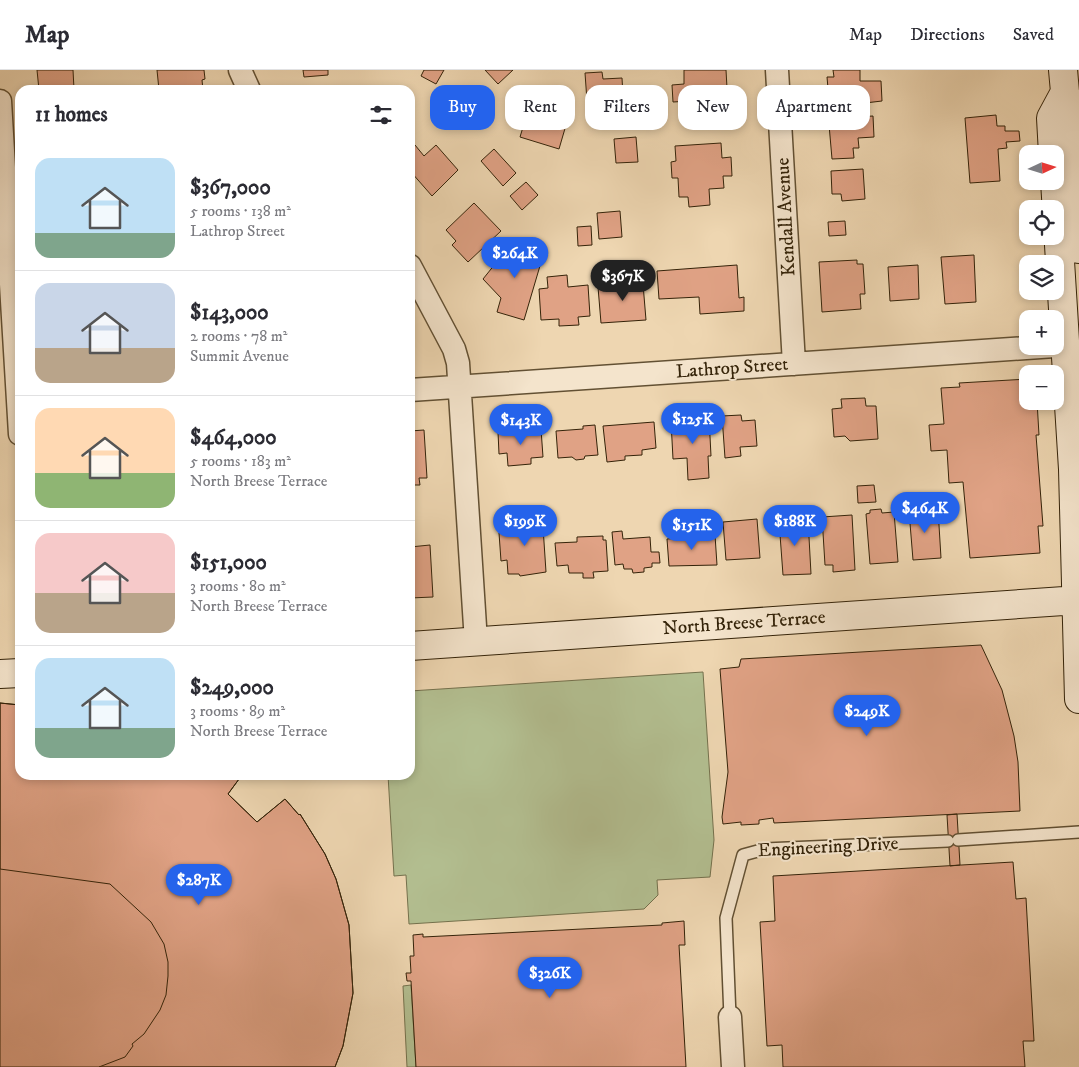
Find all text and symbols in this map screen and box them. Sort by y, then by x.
text: Map [25,20,69,50]
text: Map [849,24,882,46]
text: Directions [910,24,985,46]
text: Saved [1013,24,1054,46]
chip: Buy [430,85,495,130]
chip: Rent [505,85,575,130]
chip: Filters [585,85,668,130]
chip: New [678,85,747,130]
chip: Apartment [757,85,870,130]
icon: filters [367,101,395,129]
text: 11 homes [35,102,108,128]
north arrow [1019,145,1064,190]
map controls [1019,145,1064,410]
street label: Kendall Avenue [771,157,801,277]
text: $367,000 [190,175,271,201]
icon: home [75,178,135,238]
button: locate [1019,200,1064,245]
text: 5 rooms · 138 m² [190,201,291,221]
text: Lathrop Street [190,221,285,241]
pin: $264K [480,236,550,279]
text: $264K [492,243,538,263]
button: layers [1019,255,1064,300]
pin: $367K [588,260,658,302]
text: $367K [602,266,644,286]
text: $143,000 [190,300,269,326]
icon: home [75,303,135,363]
button: + [1019,310,1064,355]
text: 2 rooms · 78 m² [190,326,287,346]
text: Summit Avenue [190,346,289,366]
street label: Lathrop Street [675,353,789,383]
button: − [1019,365,1064,410]
pin: $125K [658,402,728,445]
pin: $143K [486,404,556,446]
text: $125K [672,409,714,429]
text: $143K [500,410,542,430]
text: $464,000 [190,425,277,451]
icon: home [75,428,135,488]
text: 5 rooms · 183 m² [190,451,291,471]
text: North Breese Terrace [190,471,327,491]
pin: $464K [890,492,960,534]
text: $464K [902,498,948,518]
pin: $199K [490,504,560,547]
pin: $188K [760,504,830,547]
pin: $151K [657,508,727,551]
text: $199K [504,511,546,531]
text: $188K [774,511,816,531]
text: $151K [672,515,712,535]
text: $151,000 [190,550,267,576]
icon: home [75,553,135,613]
text: 3 rooms · 80 m² [190,576,286,596]
text: North Breese Terrace [190,596,327,616]
street label: North Breese Terrace [662,606,826,640]
text: $249,000 [190,675,274,701]
icon: home [75,678,135,738]
pin: $249K [832,694,902,737]
text: 3 rooms · 89 m² [190,701,285,721]
text: $249K [844,701,890,721]
text: North Breese Terrace [190,721,327,741]
street label: Engineering Drive [757,832,899,862]
pin: $287K [164,864,234,906]
text: $287K [177,870,221,890]
pin: $326K [515,956,585,999]
text: $326K [529,963,571,983]

